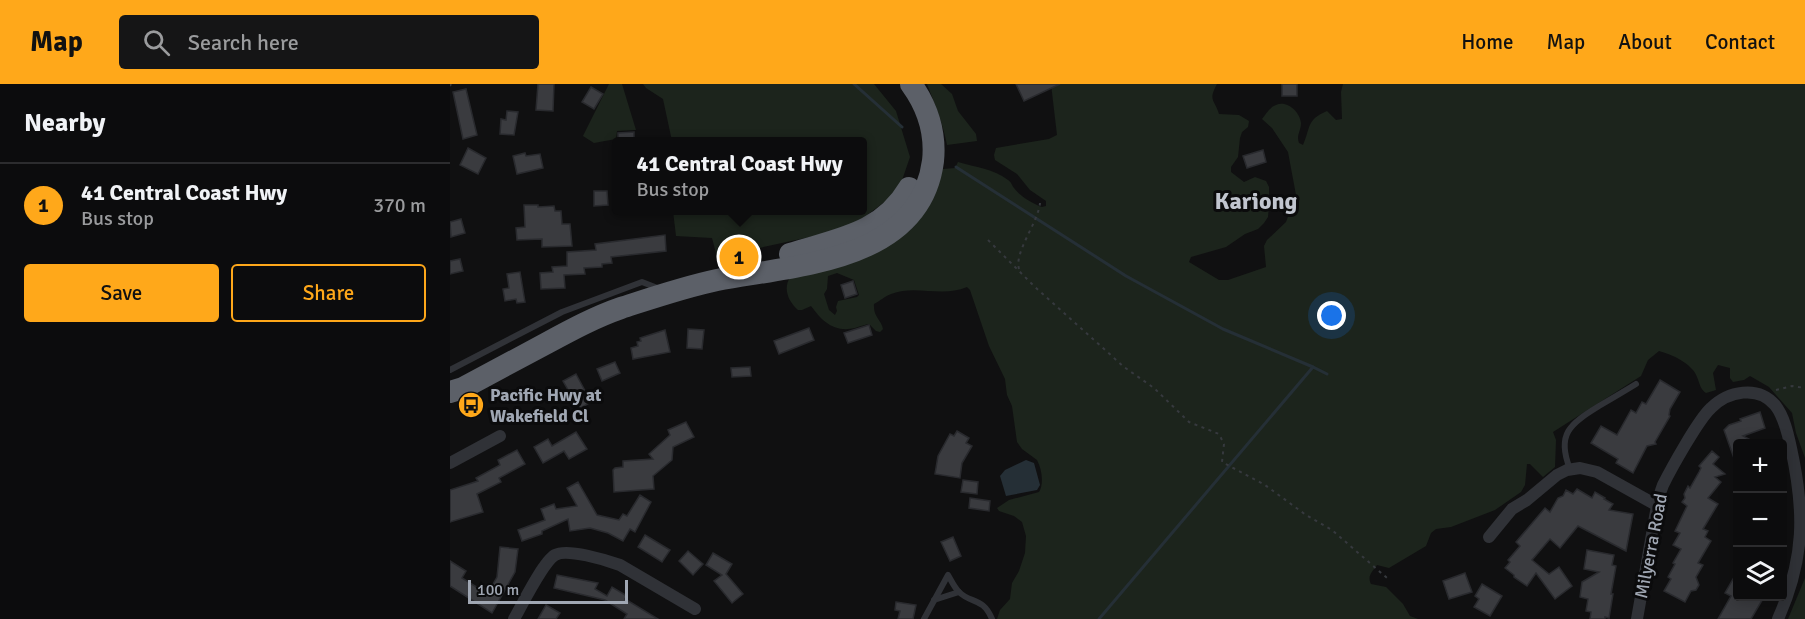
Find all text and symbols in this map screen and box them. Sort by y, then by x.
search box [119,15,539,69]
text: Map [30,25,83,59]
icon: search [140,26,173,59]
text: Search here [188,29,299,56]
text: Home [1461,29,1514,55]
text: Map [1547,29,1585,55]
text: About [1618,29,1672,55]
text: Contact [1705,29,1775,55]
text: Nearby [24,107,105,139]
popup [612,137,867,215]
text: 41 Central Coast Hwy [636,150,843,177]
text: Bus stop [636,177,709,202]
text: 41 Central Coast Hwy [81,179,287,206]
district label: Kariong [1215,186,1298,216]
text: 1 [38,193,49,218]
text: 370 m [373,193,426,218]
text: Bus stop [81,206,154,231]
pin: 1 [720,234,758,279]
button: Save [24,264,219,322]
button: Share [231,264,426,322]
your location [1317,301,1346,330]
place label: Pacific Hwy at Wakefield Cl [490,384,602,427]
bus stop icon: Pacific Hwy at Wakefield Cl [456,390,486,420]
map controls [1733,439,1787,601]
button: + [1733,439,1787,493]
street label: Milyerra Road [1630,492,1672,600]
button: − [1733,493,1787,547]
button: layers [1733,547,1787,601]
scale bar [468,577,628,604]
text: 100 m [477,580,519,600]

